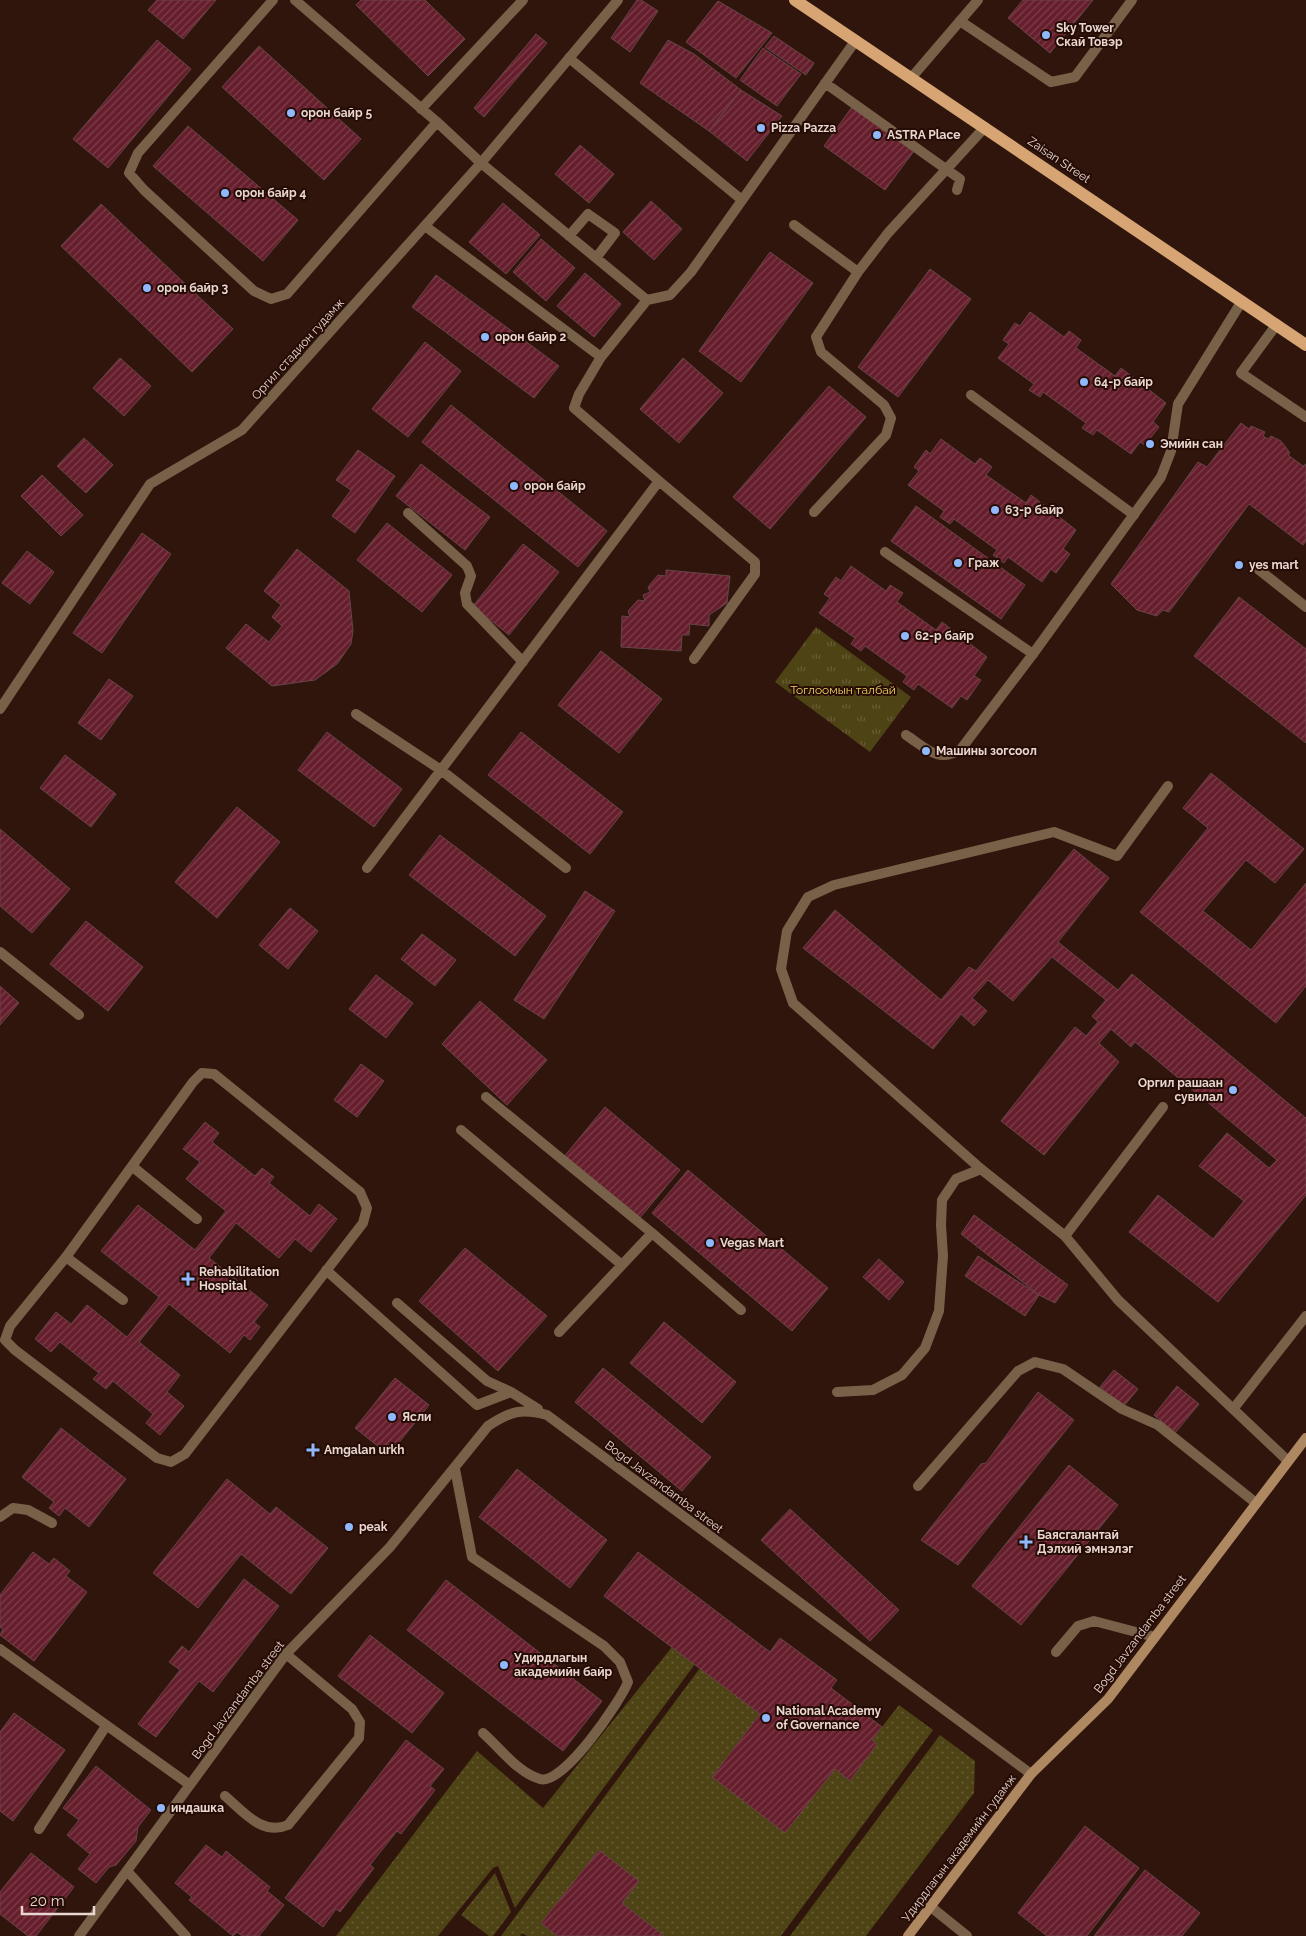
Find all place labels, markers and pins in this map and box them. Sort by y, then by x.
place label: Sky Tower Скай Товэр [1056,21,1123,49]
marker: Sky Tower Скай Товэр [1040,29,1052,41]
place label: орон байр 5 [301,106,372,120]
marker: орон байр 5 [285,107,297,119]
place label: Pizza Pazza [771,121,836,135]
marker: Pizza Pazza [755,122,767,134]
place label: ASTRA Place [887,128,960,142]
marker: ASTRA Place [871,129,883,141]
place label: орон байр 4 [235,186,306,200]
marker: орон байр 4 [219,187,231,199]
place label: орон байр 3 [157,281,228,295]
marker: орон байр 3 [141,282,153,294]
place label: орон байр 2 [495,330,566,344]
marker: орон байр 2 [479,331,491,343]
place label: 64-р байр [1094,375,1153,389]
marker: 64-р байр [1078,376,1090,388]
place label: Эмийн сан [1160,437,1223,451]
marker: Эмийн сан [1144,438,1156,450]
place label: орон байр [524,479,586,493]
marker: орон байр [508,480,520,492]
place label: 63-р байр [1005,503,1064,517]
marker: 63-р байр [989,504,1001,516]
place label: Граж [968,556,1000,570]
marker: Граж [952,557,964,569]
place label: yes mart [1249,558,1299,572]
marker: yes mart [1233,559,1245,571]
place label: 62-р байр [915,629,974,643]
marker: 62-р байр [899,630,911,642]
place label: Машины зогсоол [936,744,1037,758]
marker: Машины зогсоол [920,745,932,757]
place label: Оргил рашаан сувилал [1138,1076,1223,1104]
marker: Оргил рашаан сувилал [1227,1084,1239,1096]
place label: Vegas Mart [720,1236,785,1250]
marker: Vegas Mart [704,1237,716,1249]
place label: Rehabilitation Hospital [199,1265,279,1293]
marker: Rehabilitation Hospital [181,1272,195,1286]
place label: Ясли [402,1410,431,1424]
marker: Ясли [386,1411,398,1423]
marker: Amgalan urkh [306,1443,320,1457]
place label: Amgalan urkh [324,1443,405,1457]
place label: peak [359,1520,388,1534]
marker: peak [343,1521,355,1533]
place label: Баясгалантай Дэлхий эмнэлэг [1037,1528,1133,1556]
marker: Баясгалантай Дэлхий эмнэлэг [1019,1535,1033,1549]
place label: Удирдлагын академийн байр [513,1651,613,1679]
marker: Удирдлагын академийн байр [498,1659,510,1671]
place label: National Academy of Governance [776,1704,881,1732]
marker: National Academy of Governance [760,1712,772,1724]
place label: индашка [171,1801,224,1815]
marker: индашка [155,1802,167,1814]

